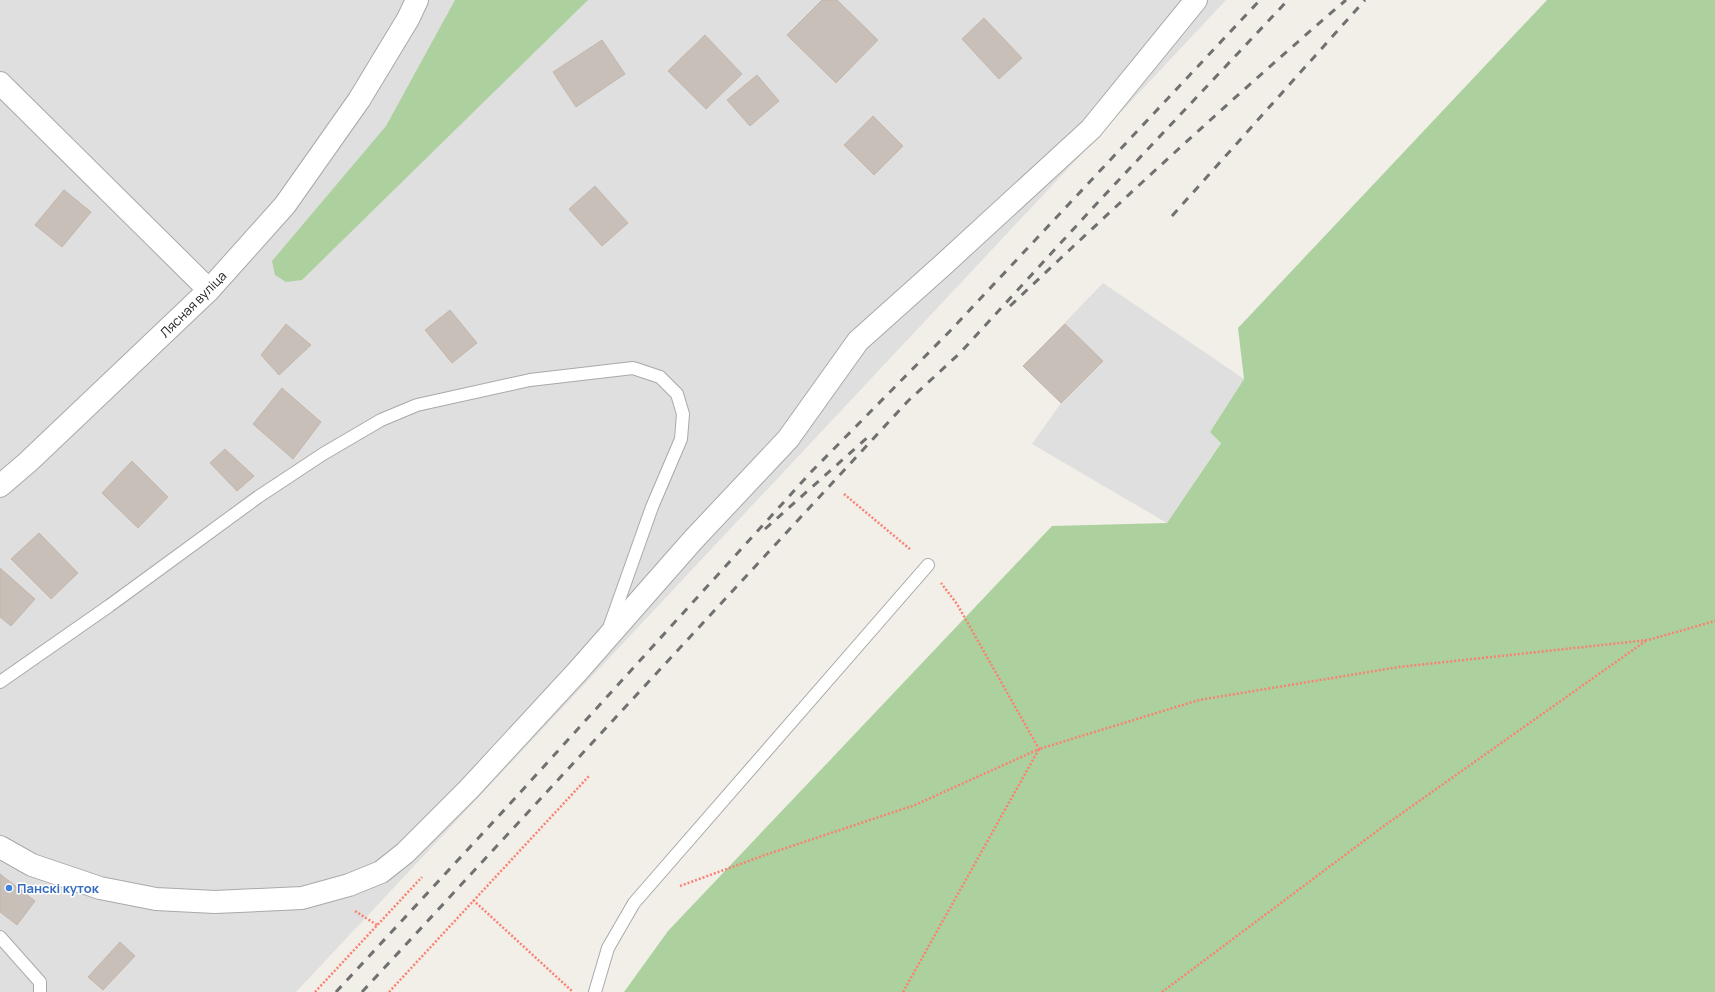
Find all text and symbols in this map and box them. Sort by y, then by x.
street label: Лясная вуліца [156,267,230,341]
place label: Панскі куток [17,879,100,897]
marker: Панскі куток [4,883,14,893]

